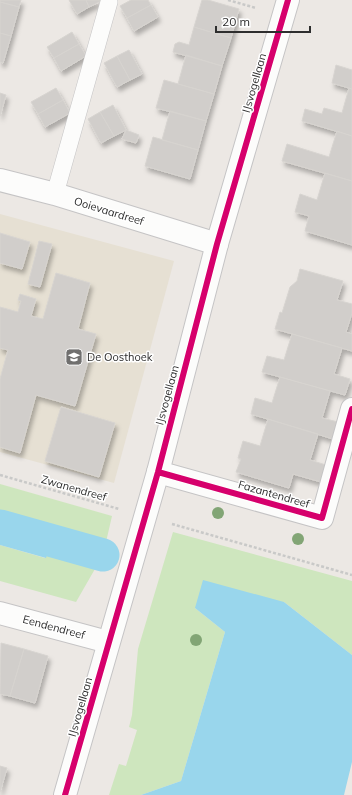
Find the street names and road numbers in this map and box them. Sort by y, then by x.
street label: IJsvogellaan [239,52,269,114]
street label: Ooievaardreef [72,194,146,228]
street label: IJsvogellaan [152,364,182,426]
street label: Zwanendreef [40,472,109,504]
street label: Fazantendreef [237,477,312,511]
street label: Eendendreef [21,612,87,642]
street label: IJsvogellaan [65,676,95,738]

